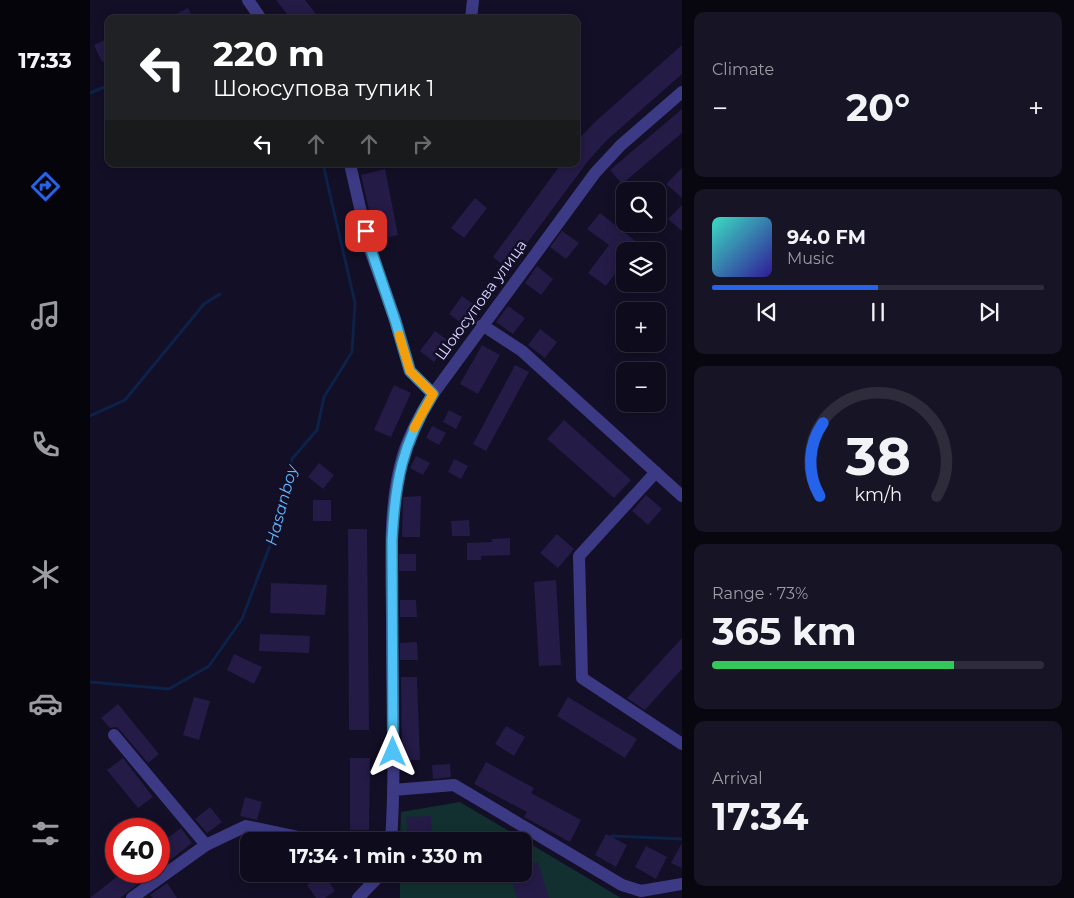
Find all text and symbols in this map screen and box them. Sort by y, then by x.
text: 220 m [213,32,325,75]
icon: left [130,35,195,100]
text: 17:33 [18,47,72,74]
text: Climate [712,60,774,79]
text: Шоюсупова тупик 1 [213,75,435,102]
text: 20° [846,84,910,131]
text: − [712,91,728,125]
text: + [1028,91,1044,125]
icon: left [249,130,277,158]
icon: ahead [302,130,330,158]
icon: ahead [355,130,383,158]
icon: right [408,130,436,158]
icon: directions [28,169,63,204]
map controls [616,182,666,412]
button: search [616,182,666,232]
pin [345,210,387,252]
icon: arrive [352,217,380,245]
text: 94.0 FM [787,226,866,249]
street label: Шоюсупова улица [431,236,531,364]
button: layers [616,242,666,292]
text: Music [787,249,834,268]
icon: music [28,298,63,333]
icon: previous [753,298,781,326]
icon: pause [864,298,892,326]
icon: next [975,298,1003,326]
button: + [616,302,666,352]
button: − [616,362,666,412]
text: 38 [844,425,911,488]
icon: phone [28,427,63,462]
water label: Hasanboy [262,461,302,548]
text: km/h [854,484,902,505]
icon: climate [28,557,63,592]
text: Range · 73% [712,584,808,603]
text: 365 km [712,608,857,655]
icon: car [28,686,63,721]
position arrow [366,725,418,777]
text: Arrival [712,769,762,788]
text: 17:34 [712,793,808,840]
icon: filters [28,816,63,851]
speed limit sign: 40 [105,818,170,883]
text: 17:34 · 1 min · 330 m [289,845,483,868]

